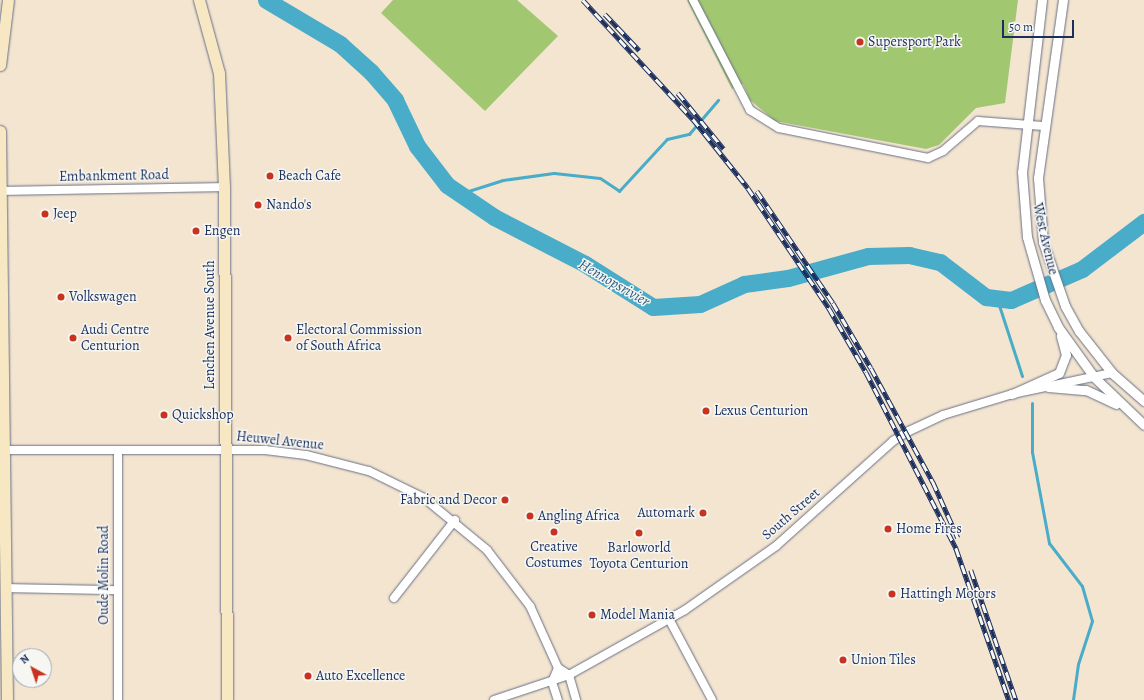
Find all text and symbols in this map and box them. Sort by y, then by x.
scale bar [1004,12,1076,38]
text: 50 m [1009,19,1033,35]
place label: Supersport Park [868,34,961,50]
marker: Supersport Park [855,37,865,47]
street label: Embankment Road [59,167,169,185]
place label: Beach Cafe [278,168,341,184]
marker: Beach Cafe [265,171,275,181]
place label: Nando's [266,197,312,213]
marker: Nando's [253,200,263,210]
street label: West Avenue [1029,202,1061,276]
place label: Jeep [53,206,77,222]
marker: Jeep [40,209,50,219]
place label: Engen [204,223,240,239]
marker: Engen [191,226,201,236]
water label: Hennopsrivier [575,255,653,311]
street label: Lenchen Avenue South [202,260,218,390]
place label: Volkswagen [69,289,137,305]
marker: Volkswagen [56,292,66,302]
place label: Audi Centre Centurion [81,322,149,354]
place label: Electoral Commission of South Africa [296,322,422,354]
marker: Audi Centre Centurion [68,333,78,343]
marker: Electoral Commission of South Africa [283,333,293,343]
place label: Lexus Centurion [714,403,808,419]
marker: Lexus Centurion [701,406,711,416]
place label: Quickshop [172,407,234,423]
marker: Quickshop [159,410,169,420]
street label: Heuwel Avenue [235,428,325,454]
street label: South Street [759,484,823,544]
place label: Fabric and Decor [400,492,497,508]
marker: Fabric and Decor [500,495,510,505]
place label: Automark [637,505,695,521]
place label: Angling Africa [538,508,620,524]
marker: Automark [698,508,708,518]
marker: Angling Africa [525,511,535,521]
place label: Home Fires [896,521,962,537]
marker: Home Fires [883,524,893,534]
street label: Oude Molin Road [96,525,112,625]
marker: Creative Costumes [549,527,559,537]
marker: Barloworld Toyota Centurion [634,528,644,538]
place label: Creative Costumes [526,539,582,572]
place label: Barloworld Toyota Centurion [589,540,689,572]
place label: Hattingh Motors [900,586,996,602]
marker: Hattingh Motors [887,589,897,599]
place label: Model Mania [600,607,675,623]
marker: Model Mania [587,610,597,620]
north arrow [12,648,52,688]
text: N [17,651,32,668]
place label: Union Tiles [851,652,916,668]
marker: Union Tiles [838,655,848,665]
place label: Auto Excellence [316,668,405,684]
marker: Auto Excellence [303,671,313,681]

